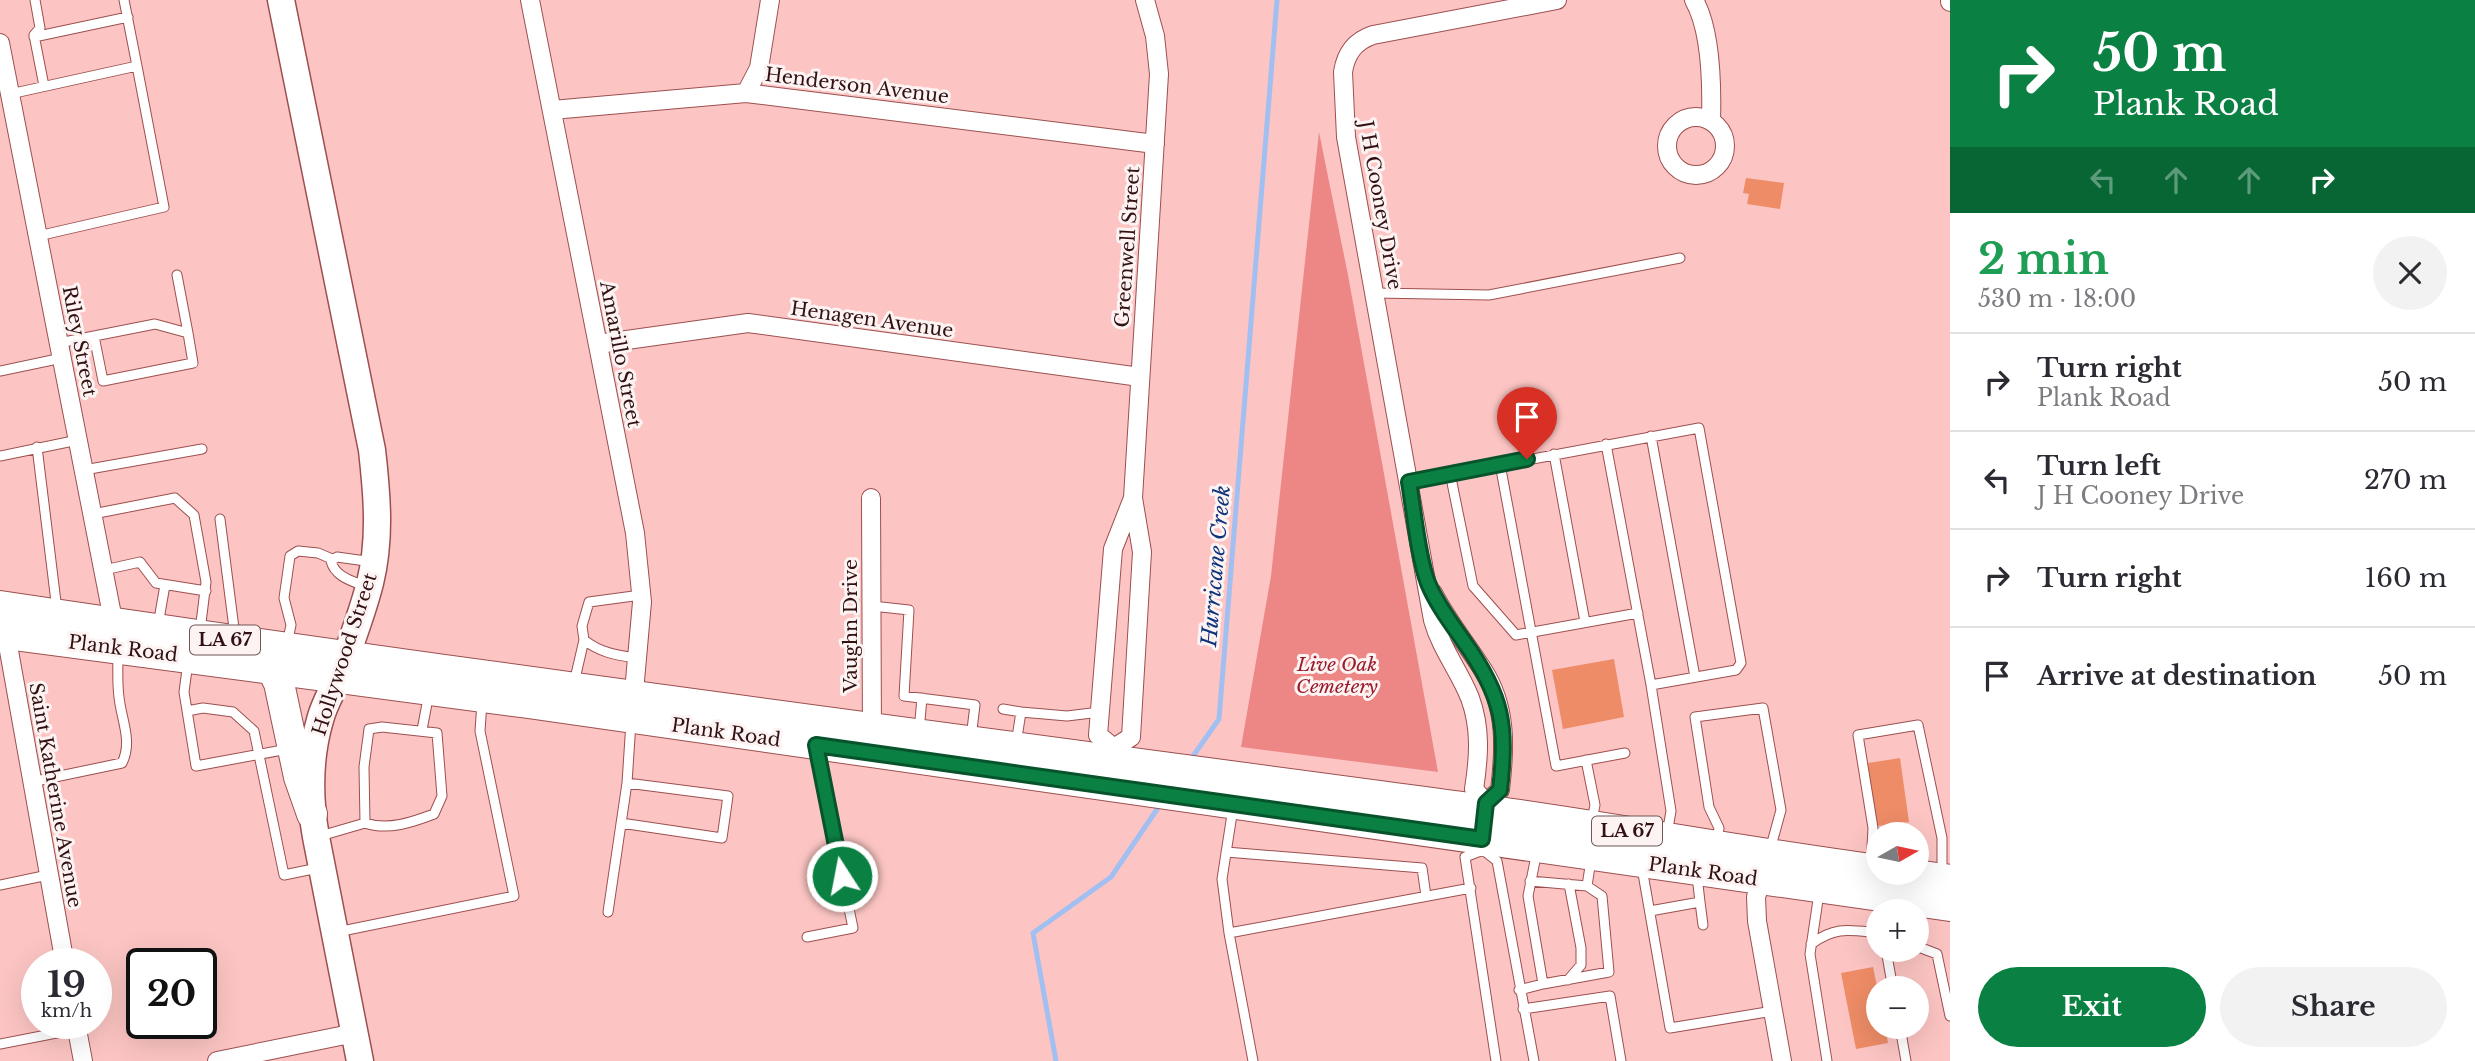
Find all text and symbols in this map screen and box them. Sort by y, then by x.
text: 50 m [2093,23,2226,84]
icon: right [1978,28,2069,119]
street label: Henderson Avenue [764,63,950,108]
text: Plank Road [2093,84,2279,124]
street label: J H Cooney Drive [1354,116,1407,291]
icon: left [2084,161,2122,199]
icon: ahead [2157,161,2195,199]
icon: ahead [2230,161,2268,199]
icon: right [2303,161,2341,199]
street label: Greenwell Street [1110,165,1145,328]
text: 2 min [1978,233,2109,285]
button: close [2373,236,2447,310]
street label: Amarillo Street [595,278,646,430]
street label: Riley Street [57,284,102,399]
text: 530 m · 18:00 [1978,285,2136,313]
street label: Henagen Avenue [789,297,955,342]
text: Turn right [2037,352,2182,384]
icon: right [1978,363,2016,401]
text: 50 m [2378,366,2447,398]
text: Plank Road [2037,384,2171,412]
pin [1497,387,1557,459]
icon: arrive [1508,398,1546,436]
text: Turn left [2037,450,2161,482]
icon: left [1978,461,2016,499]
text: 270 m [2364,464,2447,496]
text: J H Cooney Drive [2037,482,2244,510]
water label: Hurricane Creek [1196,484,1236,649]
street label: Vaughn Drive [839,559,862,694]
icon: right [1978,559,2016,597]
text: Turn right [2037,562,2182,594]
text: 160 m [2365,562,2447,594]
street label: Hollywood Street [307,569,382,739]
road number: LA 67 [190,626,260,654]
street label: Plank Road [67,630,179,667]
park label: Live Oak Cemetery [1296,653,1378,698]
icon: arrive [1978,657,2016,695]
text: Arrive at destination [2037,660,2317,692]
text: 50 m [2378,660,2447,692]
street label: Saint Katherine Avenue [24,681,87,909]
street label: Plank Road [670,713,782,752]
road number: LA 67 [1592,816,1662,846]
north arrow [1866,822,1928,886]
map controls [1866,822,1929,1039]
position arrow [805,839,879,913]
street label: Plank Road [1647,852,1759,891]
button: + [1866,899,1929,962]
speed limit sign: 20 [126,948,217,1039]
text: 19 [47,963,86,1006]
button: Exit [1978,967,2206,1047]
button: Share [2220,967,2447,1047]
button: − [1866,976,1929,1039]
text: km/h [41,1000,92,1022]

